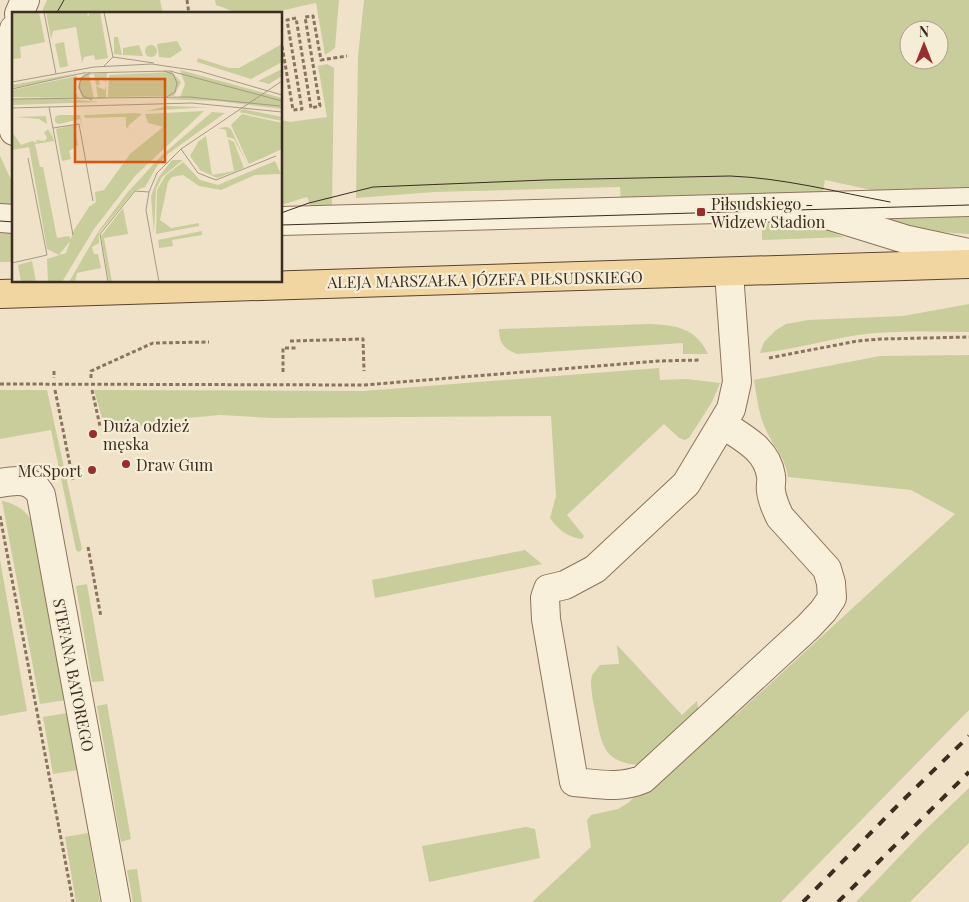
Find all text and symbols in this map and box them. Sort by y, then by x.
inset map [12,12,282,282]
north arrow [899,20,949,70]
text: N [919,22,929,41]
place label: Piłsudskiego - Widzew Stadion [710,193,826,232]
marker: Piłsudskiego - Widzew Stadion [695,206,707,218]
street label: ALEJA MARSZAŁKA JÓZEFA PIŁSUDSKIEGO [326,266,643,292]
place label: Duża odzież męska [103,415,190,454]
marker: Duża odzież męska [87,428,99,440]
place label: Draw Gum [136,454,213,475]
marker: Draw Gum [120,458,132,470]
place label: MCSport [18,460,82,481]
marker: MCSport [86,464,98,476]
street label: STEFANA BATOREGO [49,597,99,754]

